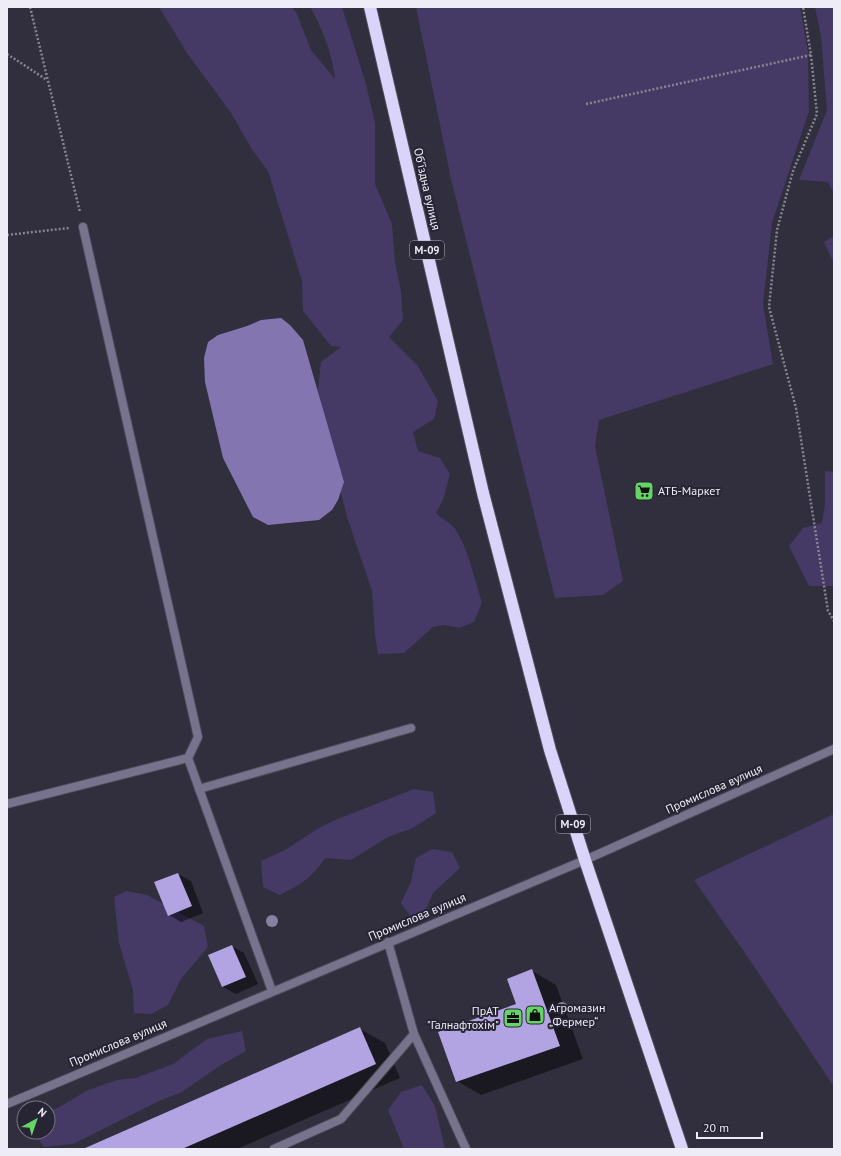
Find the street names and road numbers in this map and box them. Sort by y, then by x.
street label: Обʼїздна вулиця [411,146,444,232]
road number: М-09 [410,241,444,259]
street label: Промислова вулиця [663,760,765,817]
road number: М-09 [556,815,590,833]
street label: Промислова вулиця [366,889,468,944]
street label: Промислова вулиця [67,1015,169,1070]

